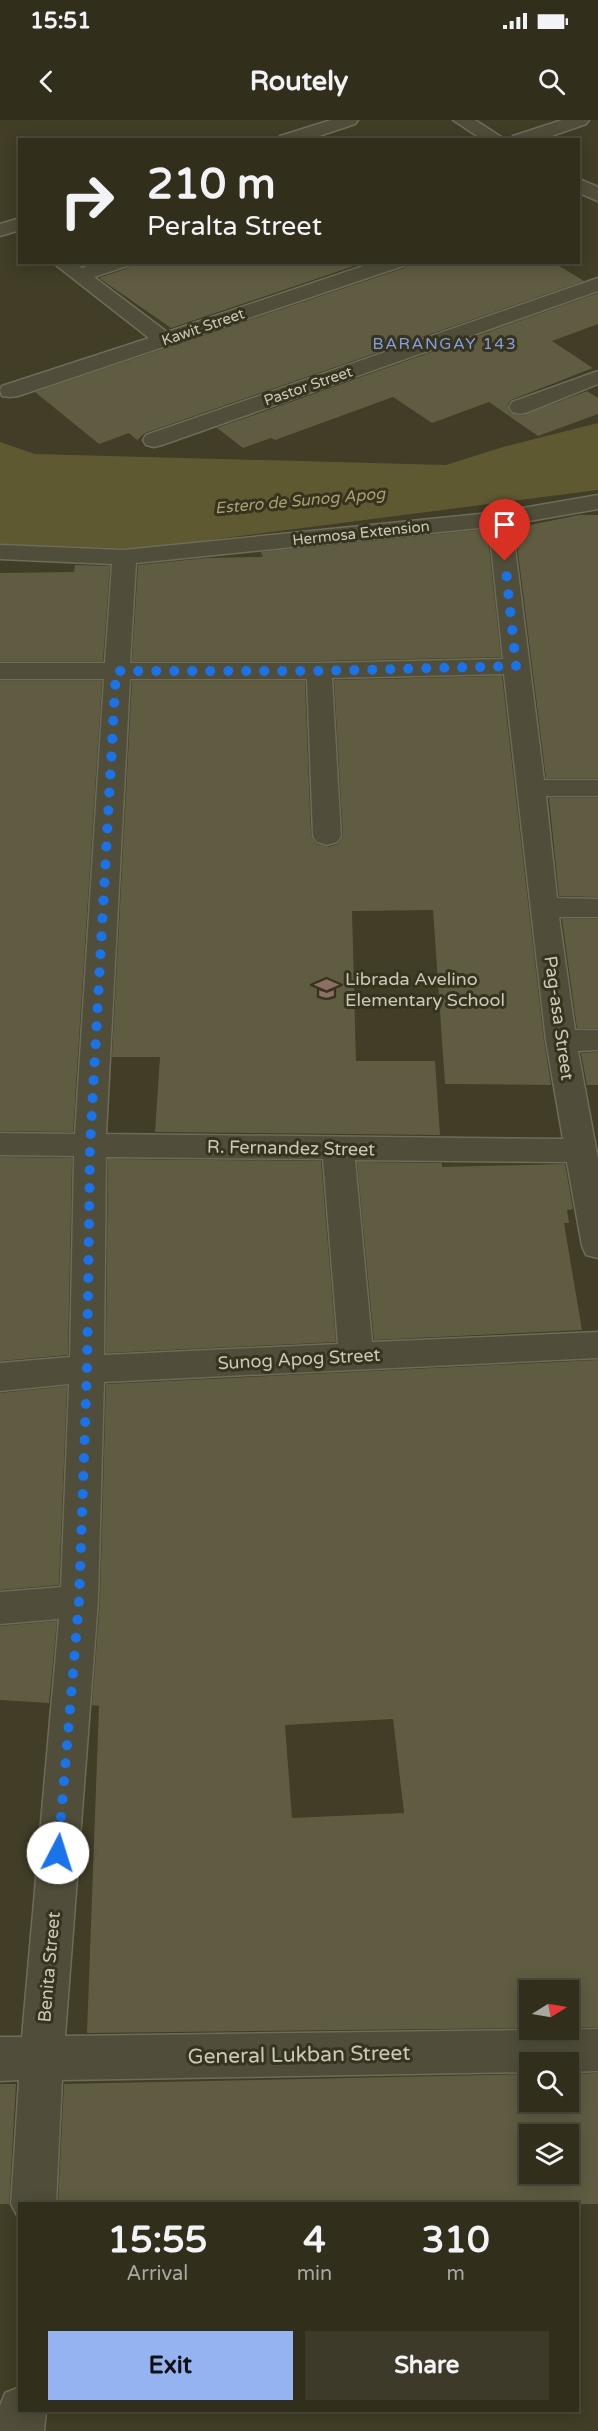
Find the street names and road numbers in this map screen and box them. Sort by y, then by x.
street label: Kawit Street [159,304,247,350]
street label: Pastor Street [261,362,355,410]
street label: Hermosa Extension [291,517,431,549]
street label: Pag-asa Street [539,954,579,1082]
street label: R. Fernandez Street [207,1136,375,1160]
street label: Sunog Apog Street [217,1344,381,1374]
street label: Benita Street [33,1911,65,2023]
street label: General Lukban Street [187,2041,411,2069]

